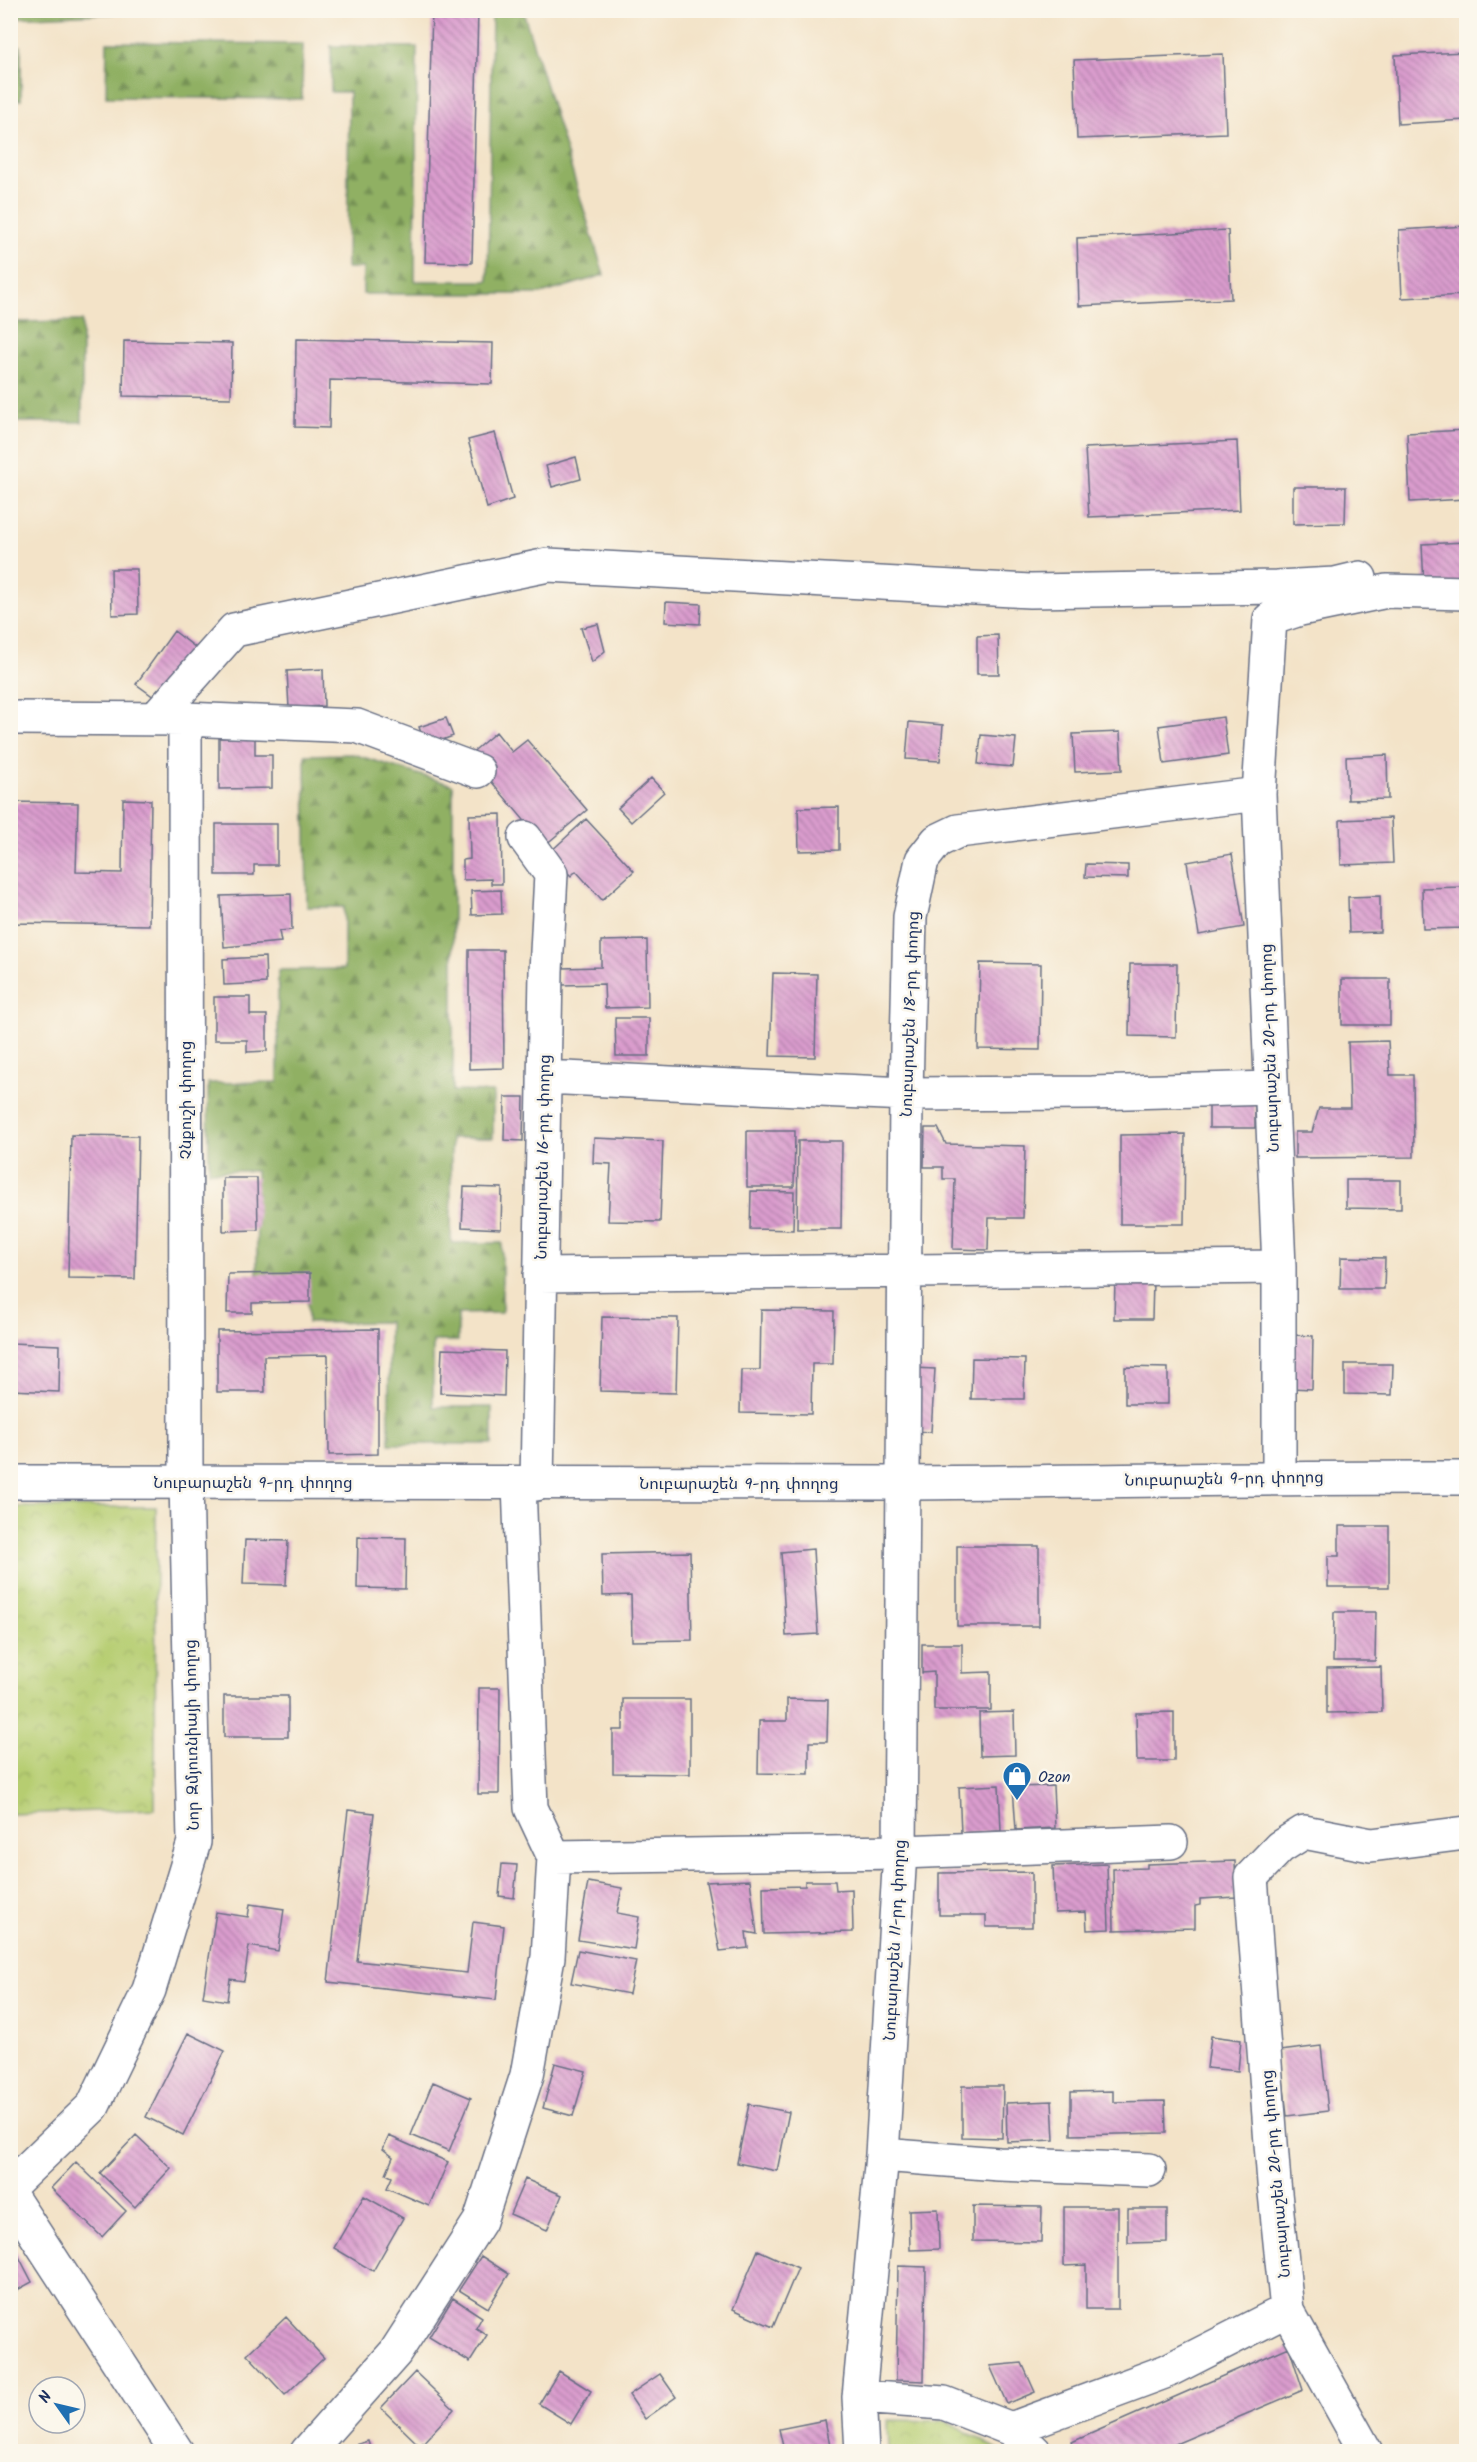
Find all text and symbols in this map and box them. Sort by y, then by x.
street label: Նուբարաշեն 18-րդ փողոց [894,911,927,1118]
street label: Նուբարաշեն 20-րդ փողոց [1254,943,1287,1153]
street label: Չնքուշի փողոց [174,1041,199,1159]
street label: Նուբարաշեն 16-րդ փողոց [529,1054,558,1260]
street label: Նուբարաշեն 9-րդ փողոց [1124,1465,1324,1494]
street label: Նուբարաշեն 9-րդ փողոց [153,1471,353,1496]
street label: Նուբարաշեն 9-րդ փողոց [639,1472,839,1497]
street label: Նոր Զմյուռնիայի փողոց [178,1639,207,1831]
shop icon: Ozon [1001,1760,1033,1802]
place label: Ozon [1038,1765,1071,1790]
street label: Նուբարաշեն 11-րդ փողոց [878,1839,913,2041]
street label: Նուբարաշեն 20-րդ փողոց [1255,2069,1298,2279]
north arrow [27,2375,87,2435]
text: N [33,2386,59,2409]

